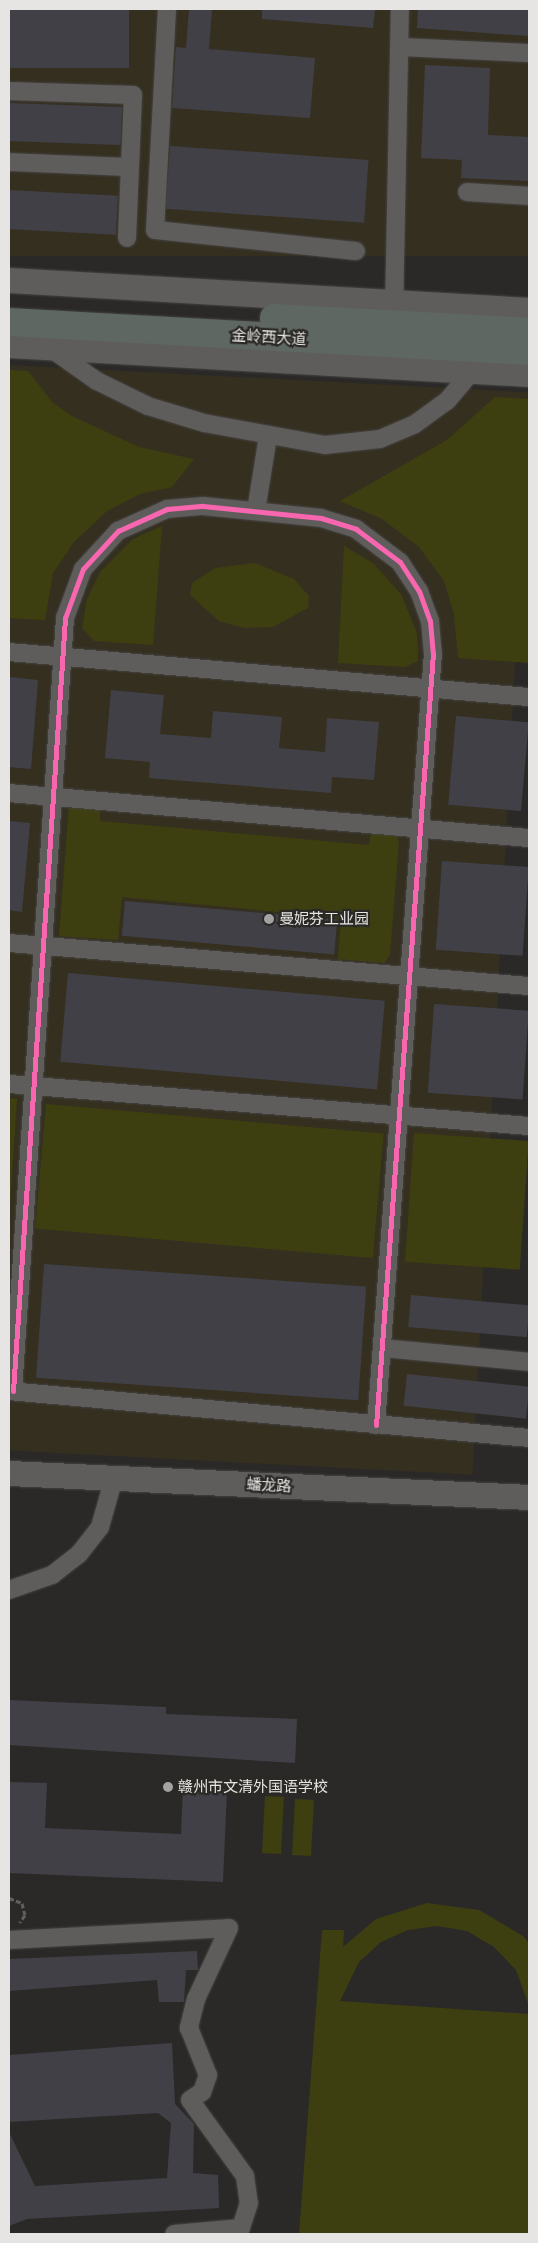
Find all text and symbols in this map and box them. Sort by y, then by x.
street label: 金岭西大道 [231,326,307,348]
place label: 曼妮芬工业园 [279,910,369,928]
marker: 曼妮芬工业园 [263,913,275,925]
street label: 蟠龙路 [246,1475,292,1495]
place label: 赣州市文清外国语学校 [178,1778,328,1796]
marker: 赣州市文清外国语学校 [162,1781,174,1793]

